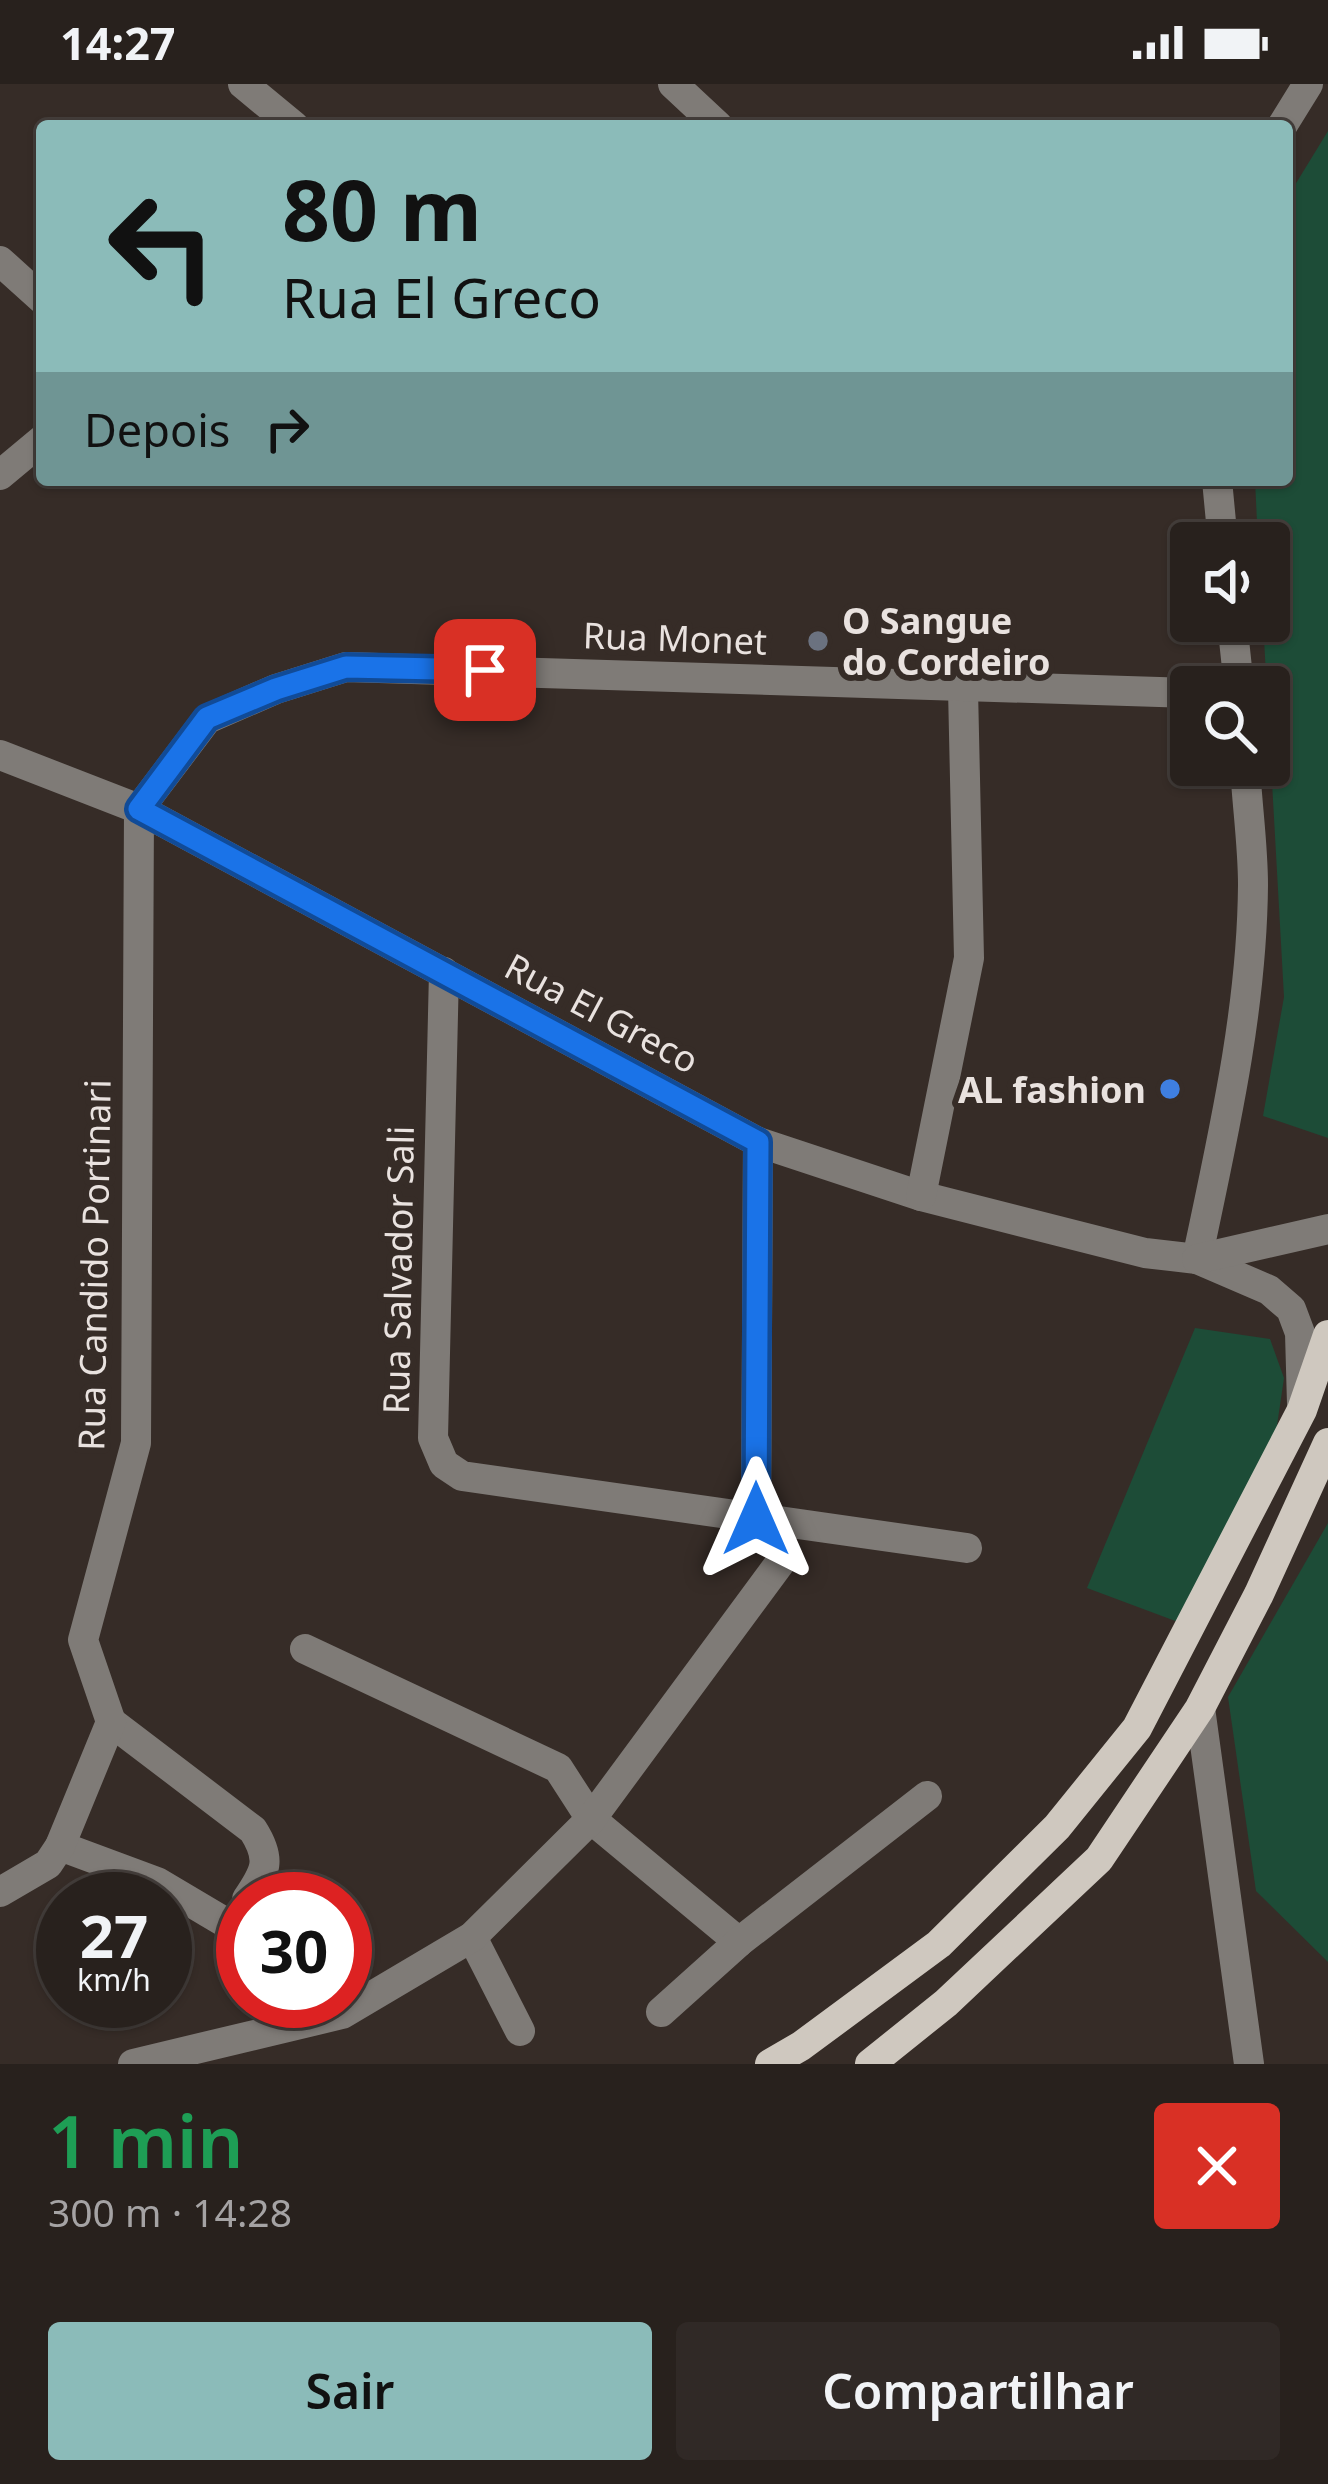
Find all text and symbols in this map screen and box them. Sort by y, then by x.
text: 14:27 [60,12,176,73]
text: 80 m [282,151,482,266]
icon: left [84,168,240,324]
text: Rua El Greco [282,260,601,334]
icon: right [254,396,320,462]
text: Depois [84,399,230,460]
map controls [1170,522,1290,786]
button: sound [1170,522,1290,642]
place label: O Sangue do Cordeiro [842,596,1050,686]
street label: Rua Monet [582,610,768,666]
pin [434,619,536,721]
marker: O Sangue do Cordeiro [805,628,831,654]
icon: arrive [452,637,518,703]
button: search [1170,666,1290,786]
street label: Rua El Greco [497,941,707,1085]
place label: AL fashion [958,1065,1146,1114]
marker: AL fashion [1157,1076,1183,1102]
street label: Rua Candido Portinari [66,1079,122,1451]
street label: Rua Salvador Sali [371,1125,425,1415]
position arrow [693,1456,819,1582]
speed limit sign: 30 [216,1872,372,2028]
text: 27 [80,1894,148,1976]
text: km/h [77,1959,151,2000]
text: 1 min [48,2091,243,2189]
button: close [1154,2103,1280,2229]
text: 300 m · 14:28 [48,2185,292,2238]
button: Sair [48,2322,652,2460]
button: Compartilhar [676,2322,1280,2460]

